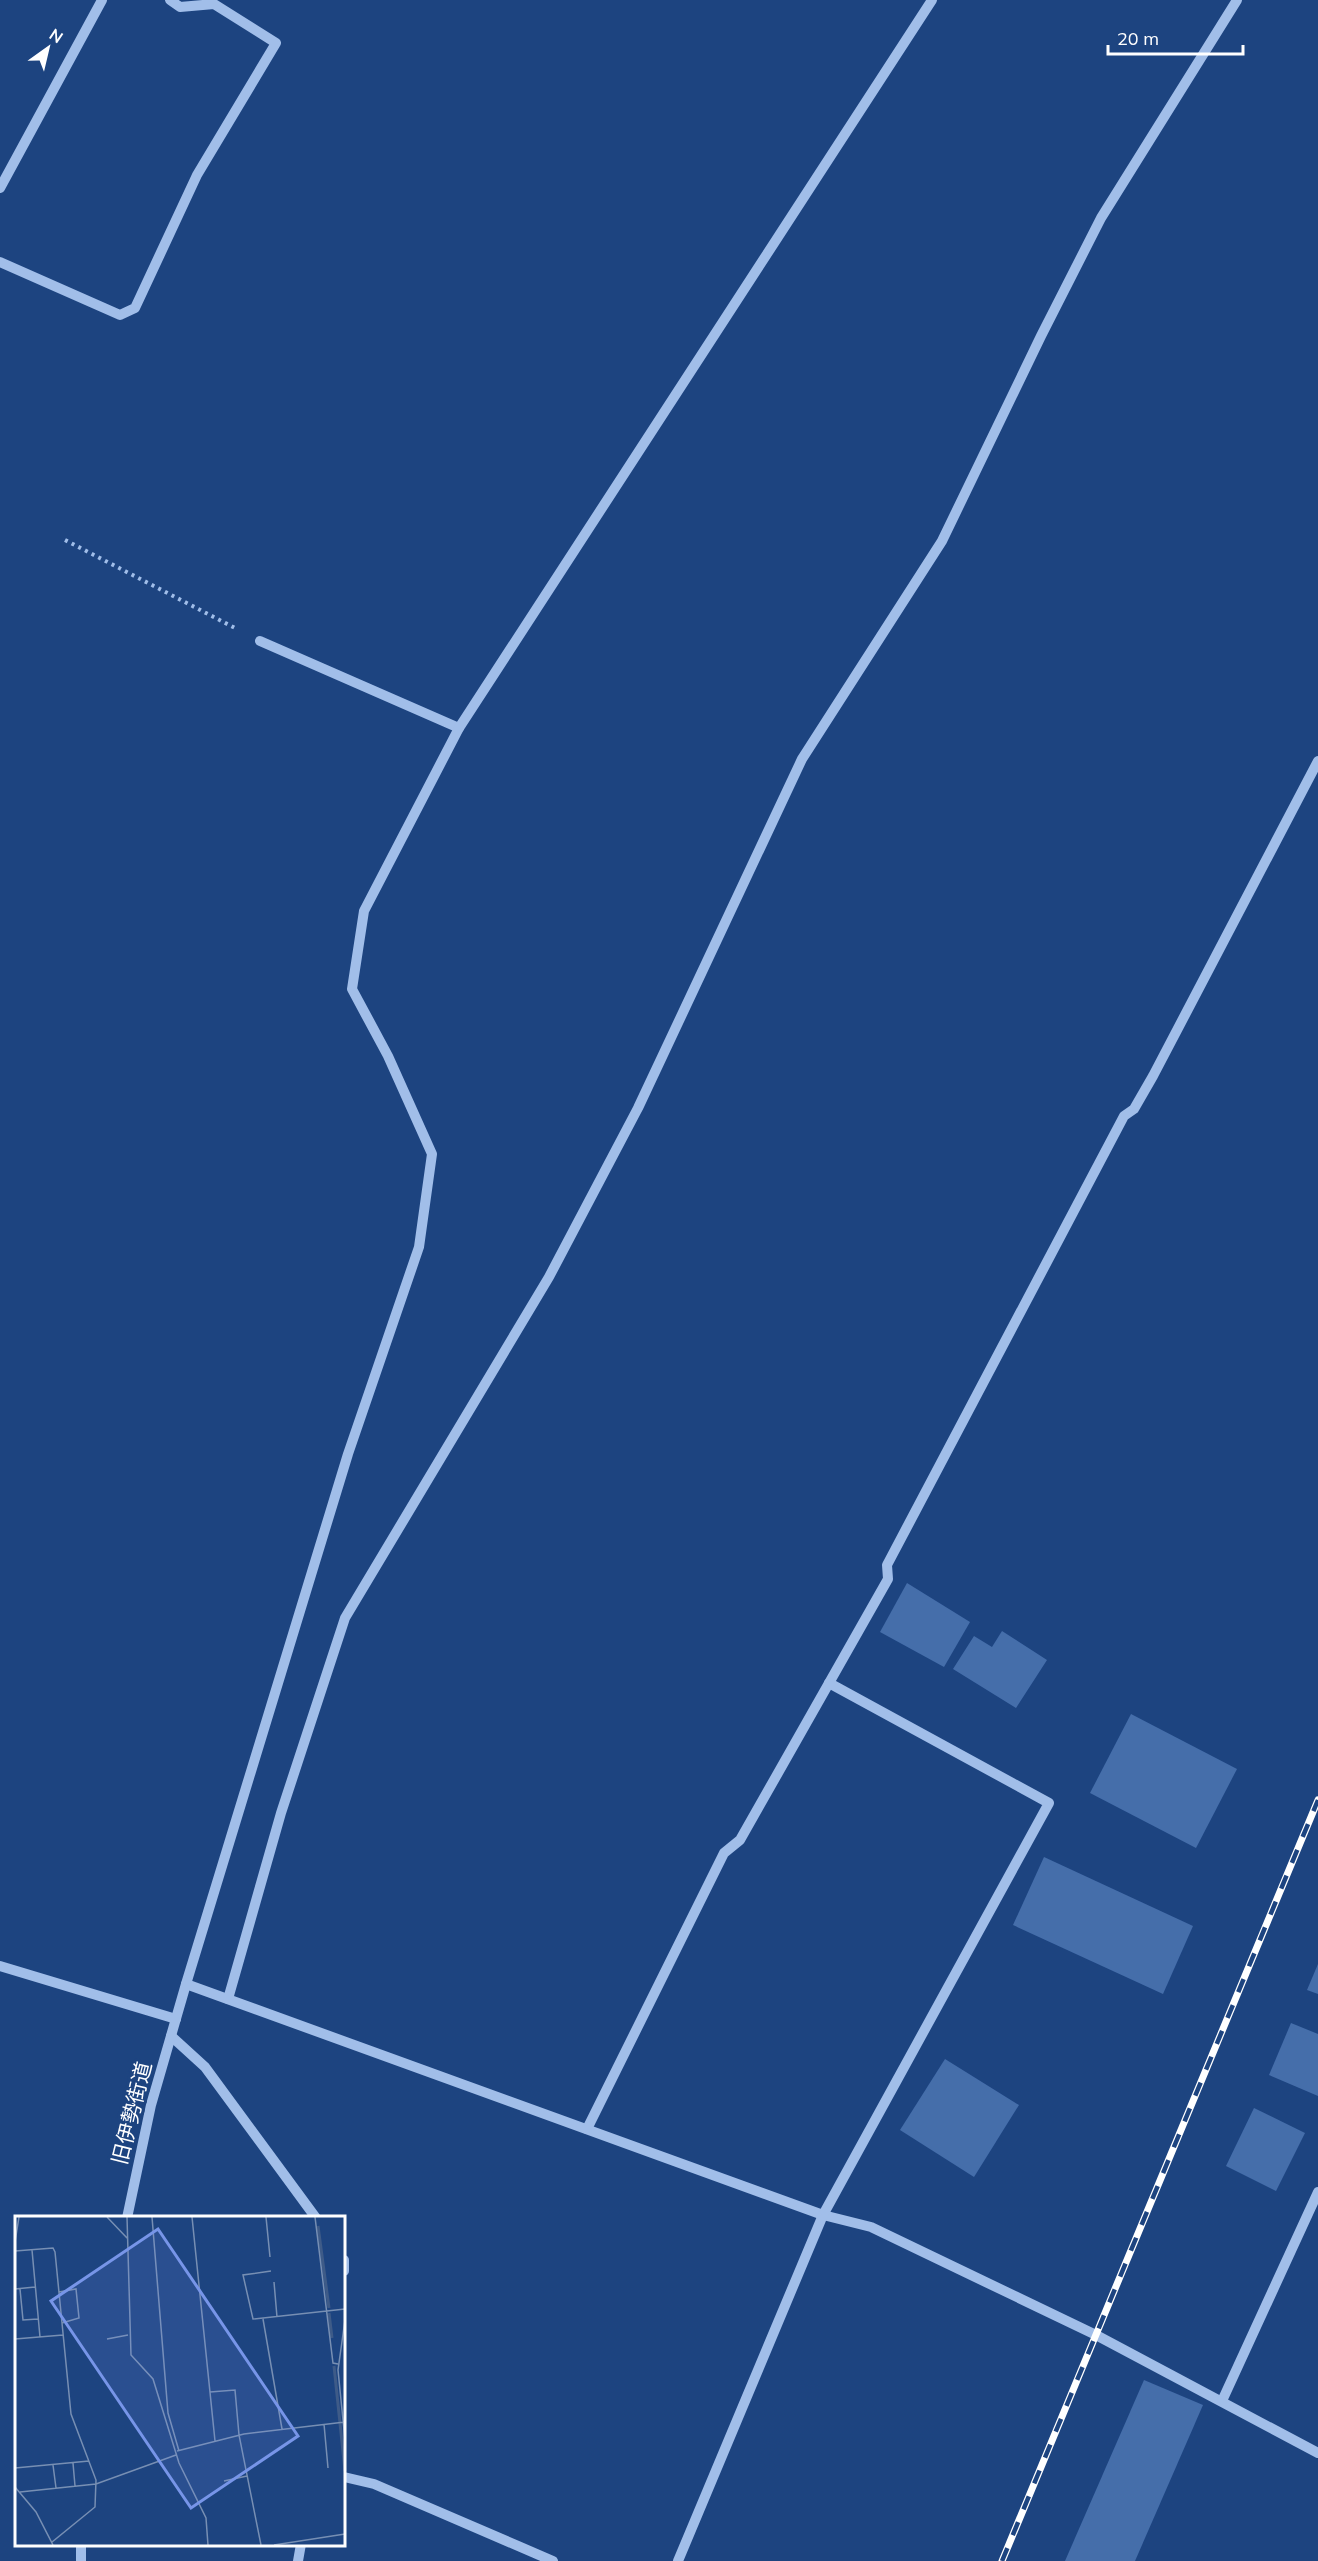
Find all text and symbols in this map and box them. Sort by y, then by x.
north arrow [18,18,78,78]
scale bar [1108,18,1243,56]
text: N [46,24,67,47]
text: 20 m [1117,27,1159,50]
street label: 旧伊勢街道 [106,2059,156,2167]
inset map [15,2216,345,2546]

